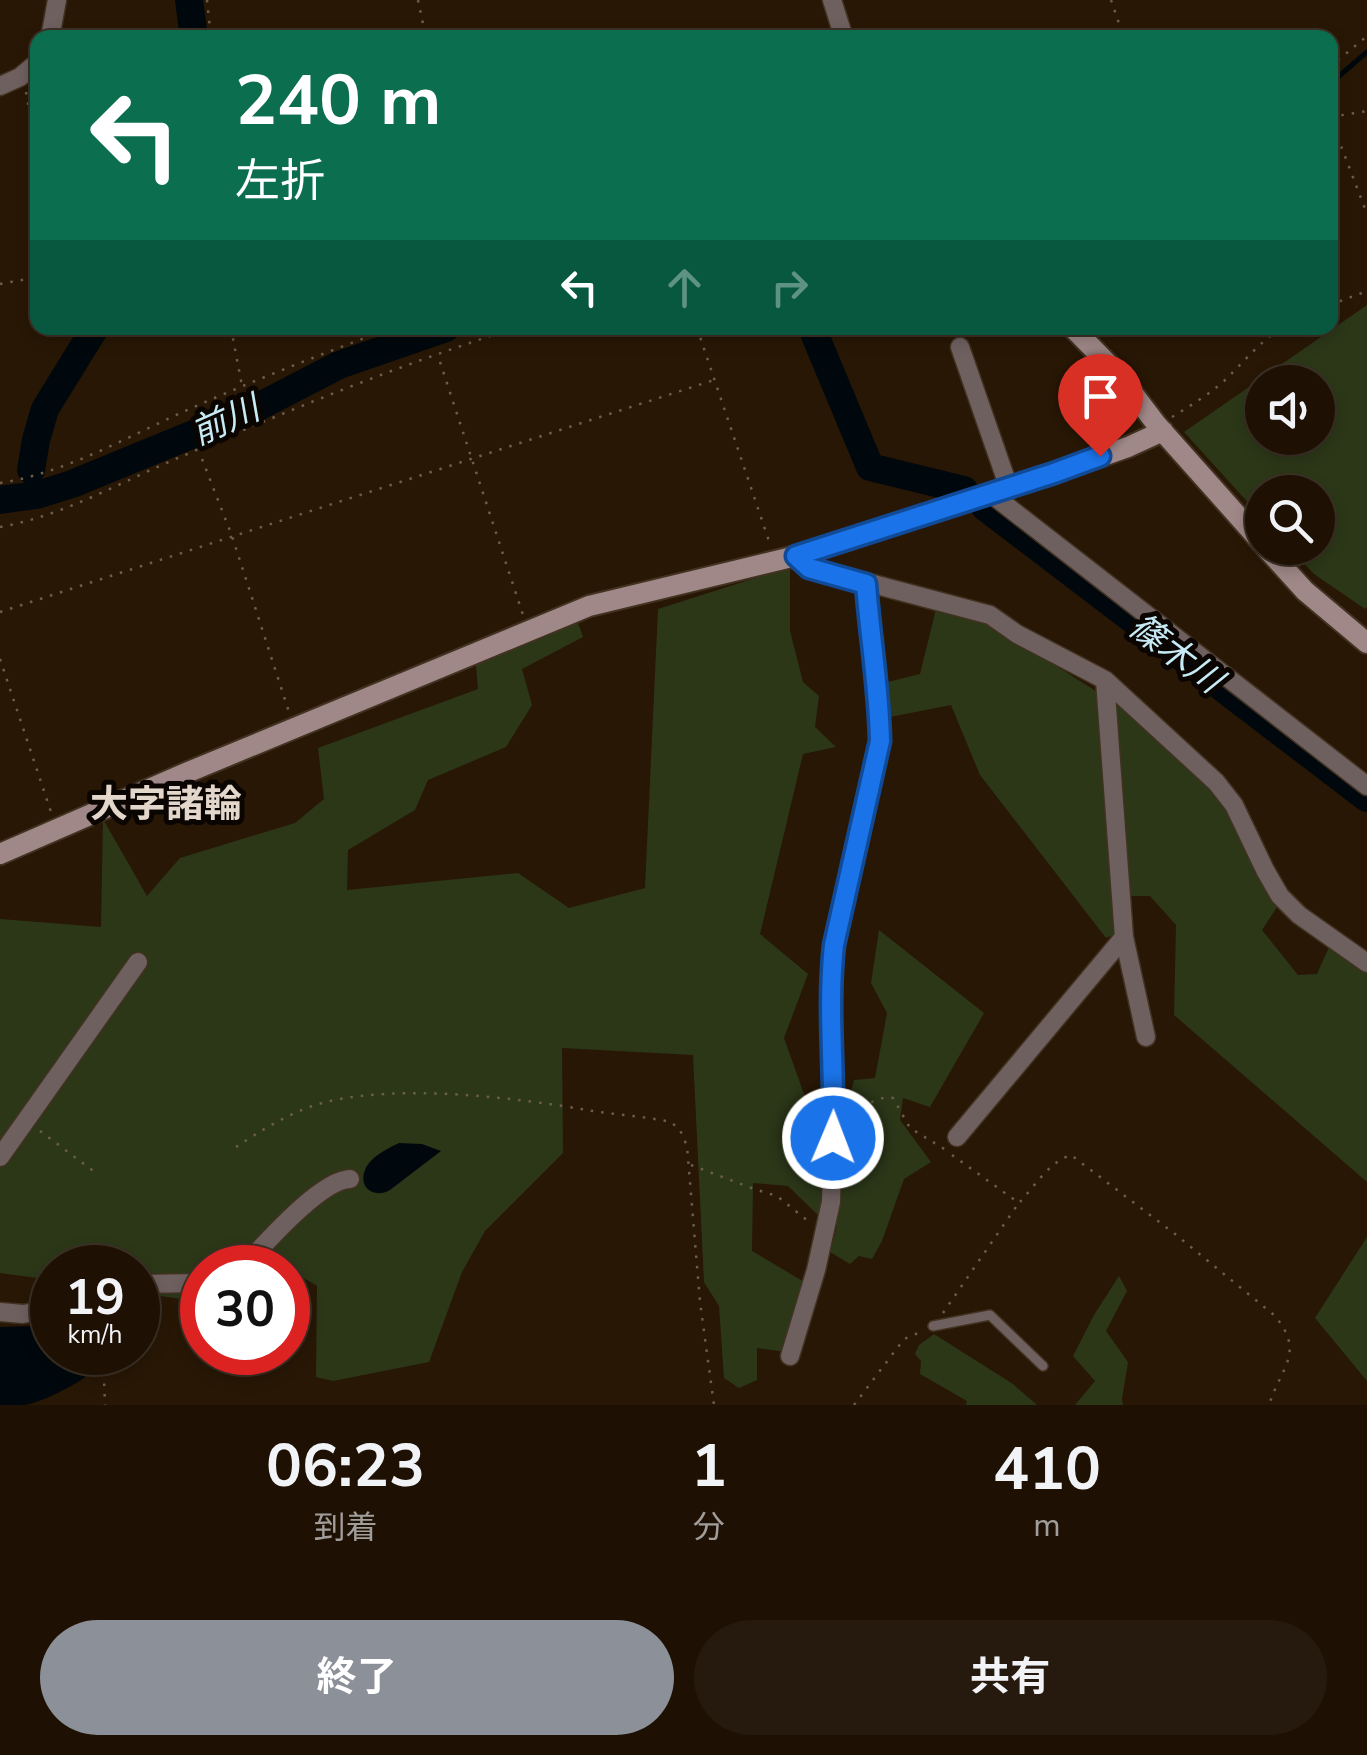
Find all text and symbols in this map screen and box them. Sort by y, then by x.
text: 240 m [235,53,441,149]
icon: left [70,70,200,200]
text: 左折 [235,151,325,212]
icon: left [552,260,607,315]
icon: ahead [657,260,712,315]
icon: right [762,260,817,315]
pin [1058,354,1143,457]
map controls [1245,365,1335,565]
button: sound [1245,365,1335,455]
icon: arrive [1073,369,1128,424]
water label: 前川 [184,383,270,456]
button: search [1245,475,1335,565]
water label: 篠木川 [1120,603,1235,706]
district label: 大字諸輪 [90,779,242,830]
position arrow [781,1086,885,1190]
speed limit sign: 30 [180,1245,310,1375]
text: 19 [65,1263,125,1332]
text: km/h [67,1318,123,1352]
text: 06:23 [266,1425,425,1507]
text: 1 [691,1425,727,1507]
text: 410 [993,1428,1101,1510]
text: m [1033,1504,1061,1547]
text: 到着 [313,1506,377,1549]
text: 分 [693,1506,725,1549]
button: 終了 [40,1620,674,1735]
button: 共有 [694,1620,1327,1735]

